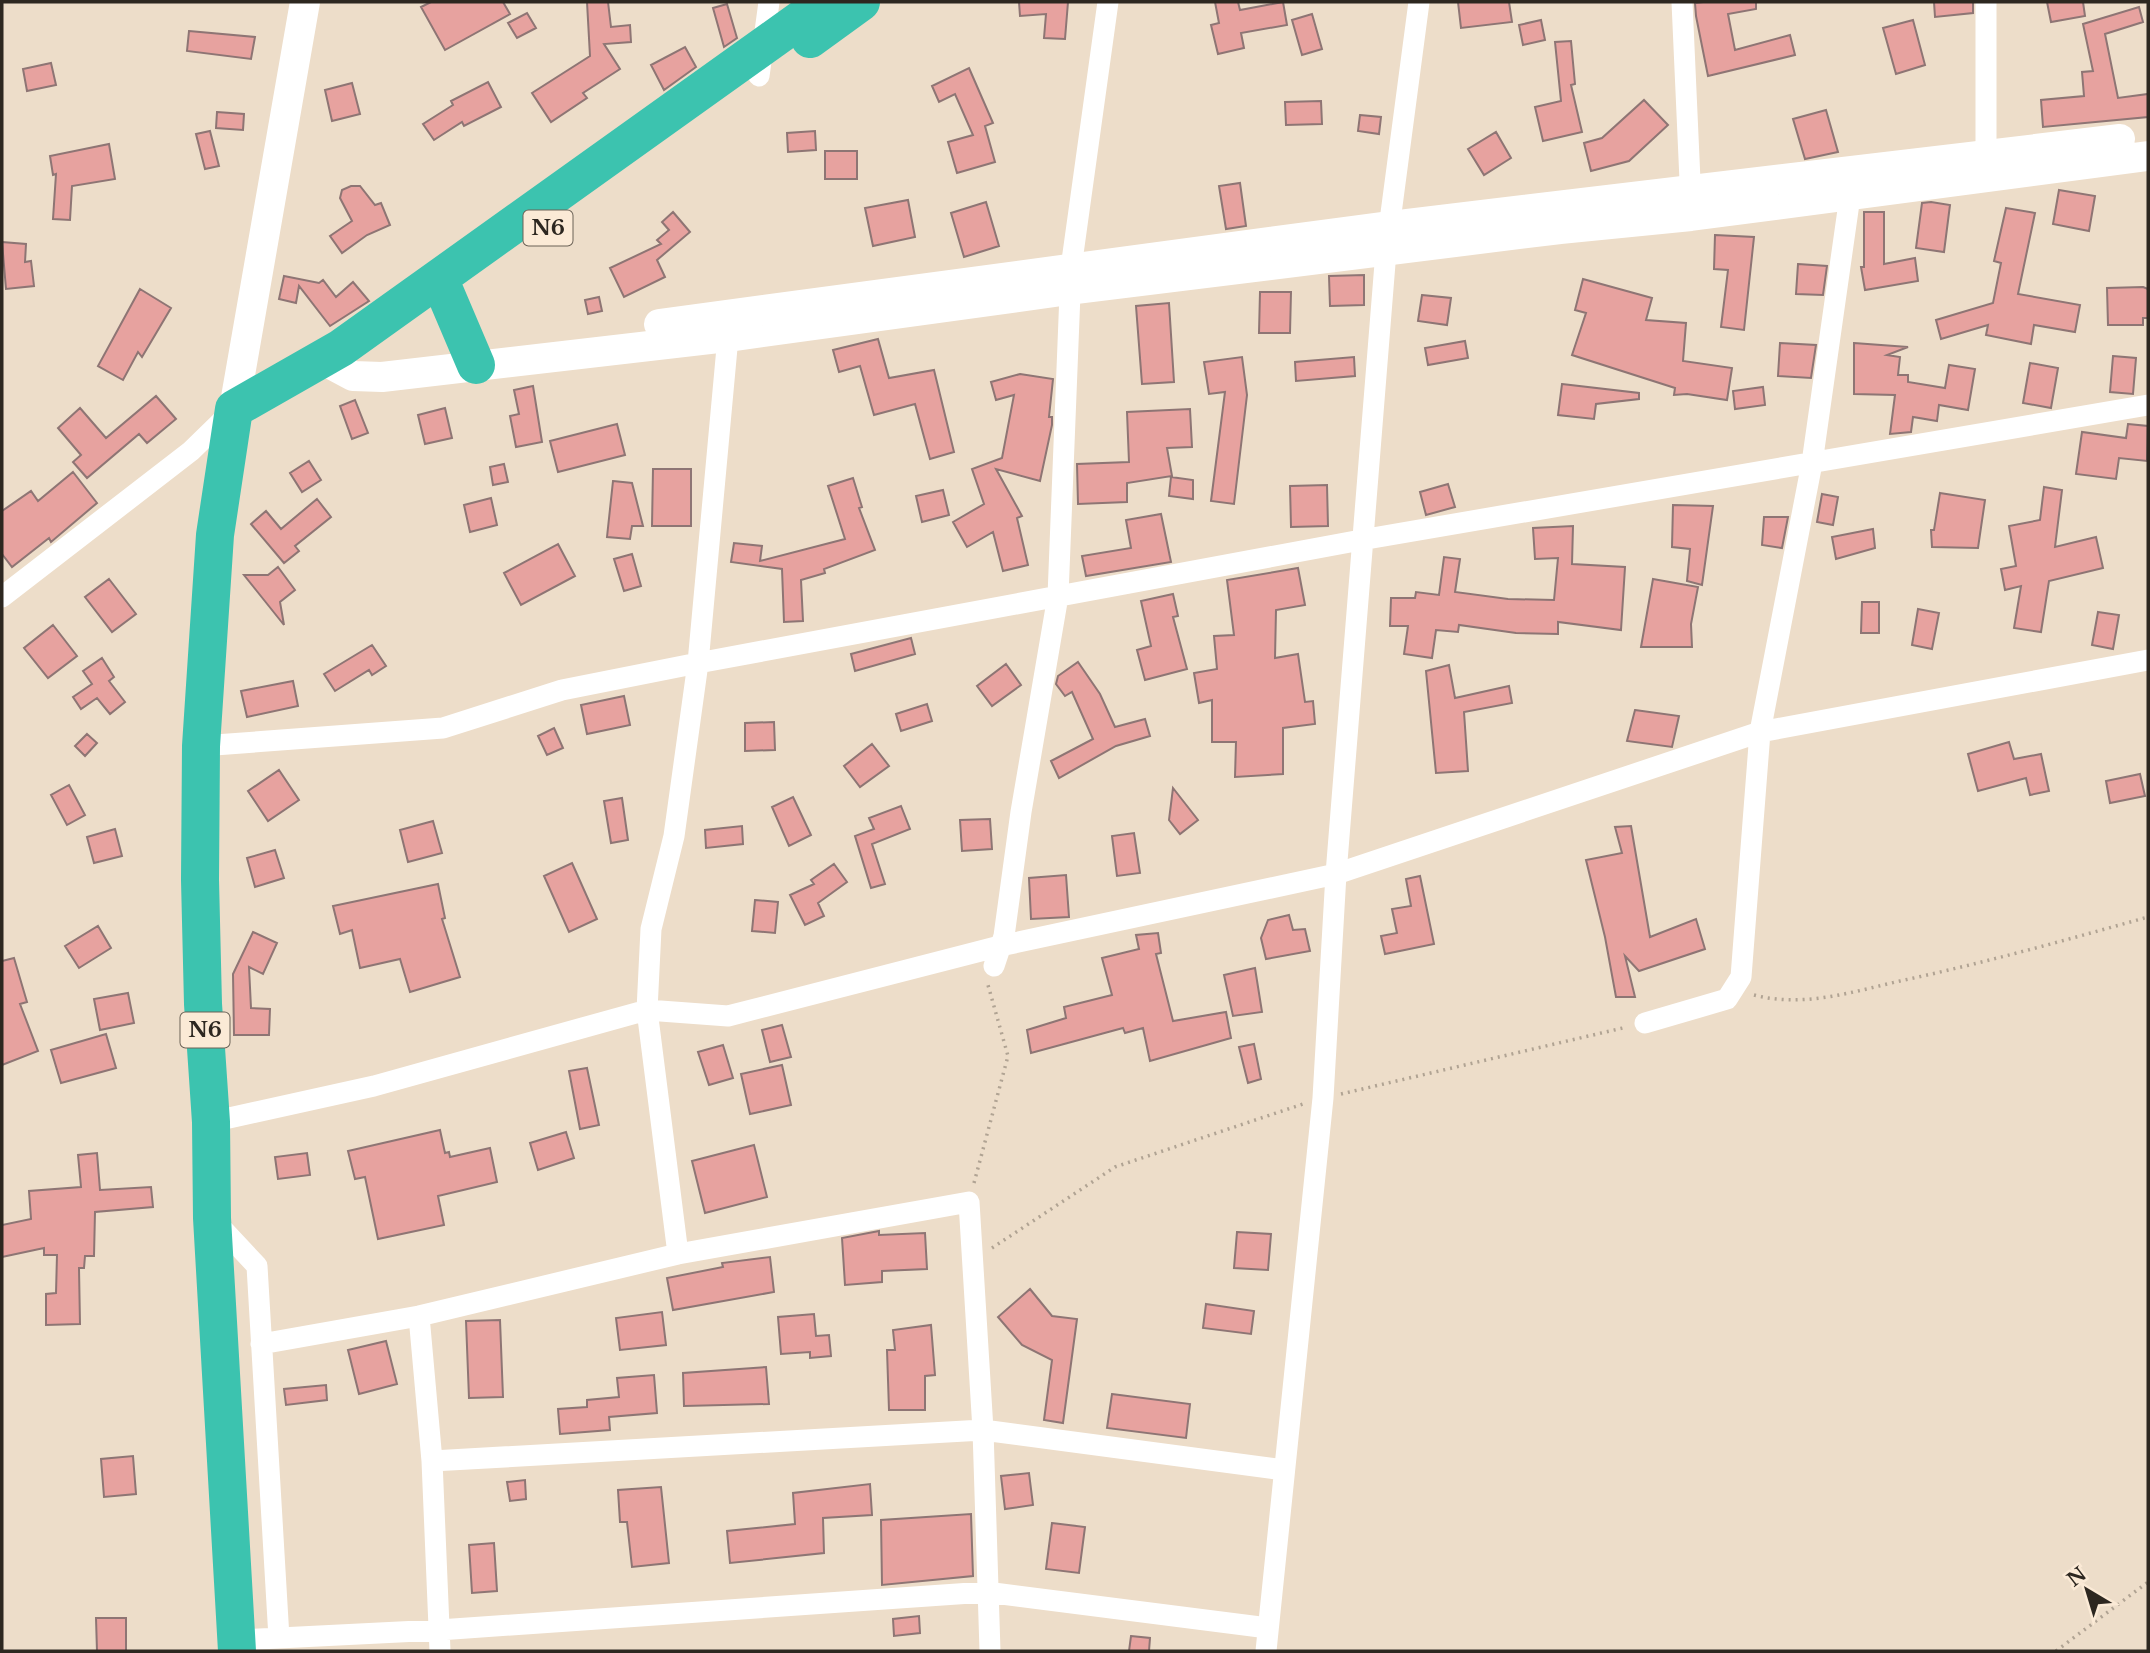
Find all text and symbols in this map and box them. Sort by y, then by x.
road number: N6 [524,210,572,246]
road number: N6 [180,1012,230,1048]
north arrow [2052,1555,2122,1625]
text: N [2063,1562,2091,1592]

